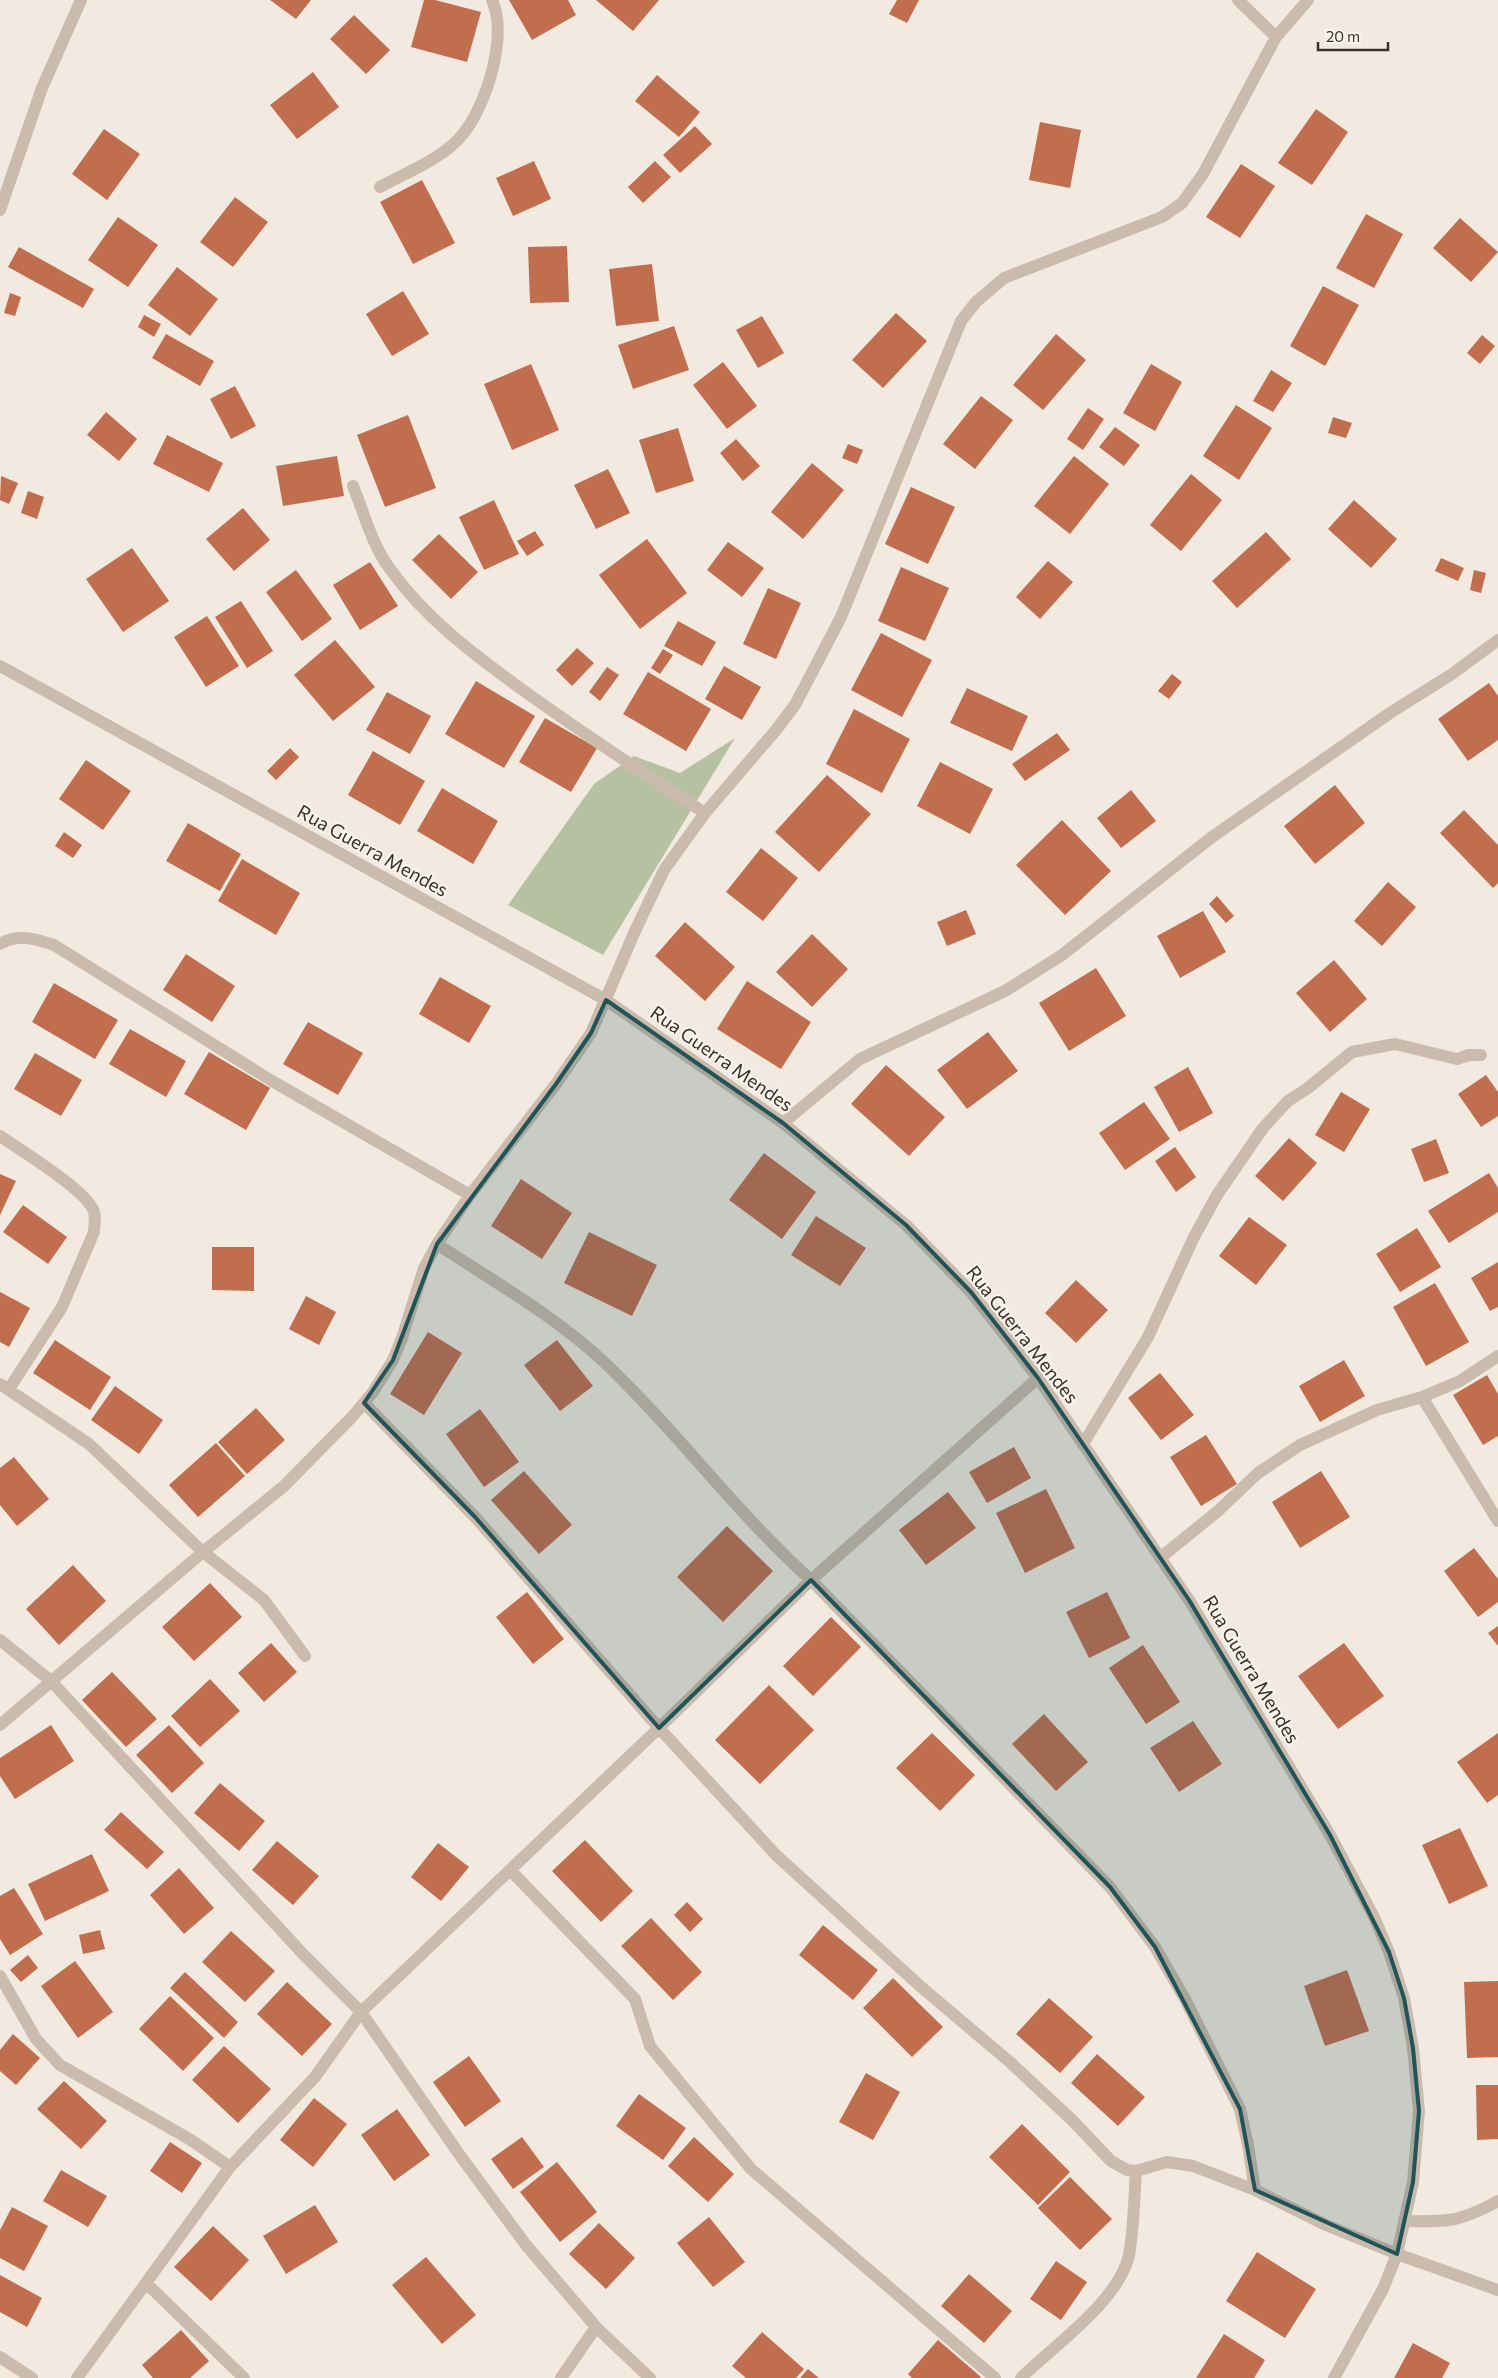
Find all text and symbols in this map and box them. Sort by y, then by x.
scale bar [1318,20,1388,52]
text: 20 m [1326,27,1360,45]
street label: Rua Guerra Mendes [294,799,452,901]
street label: Rua Guerra Mendes [646,1000,798,1116]
street label: Rua Guerra Mendes [962,1260,1084,1408]
street label: Rua Guerra Mendes [1199,1591,1305,1747]

